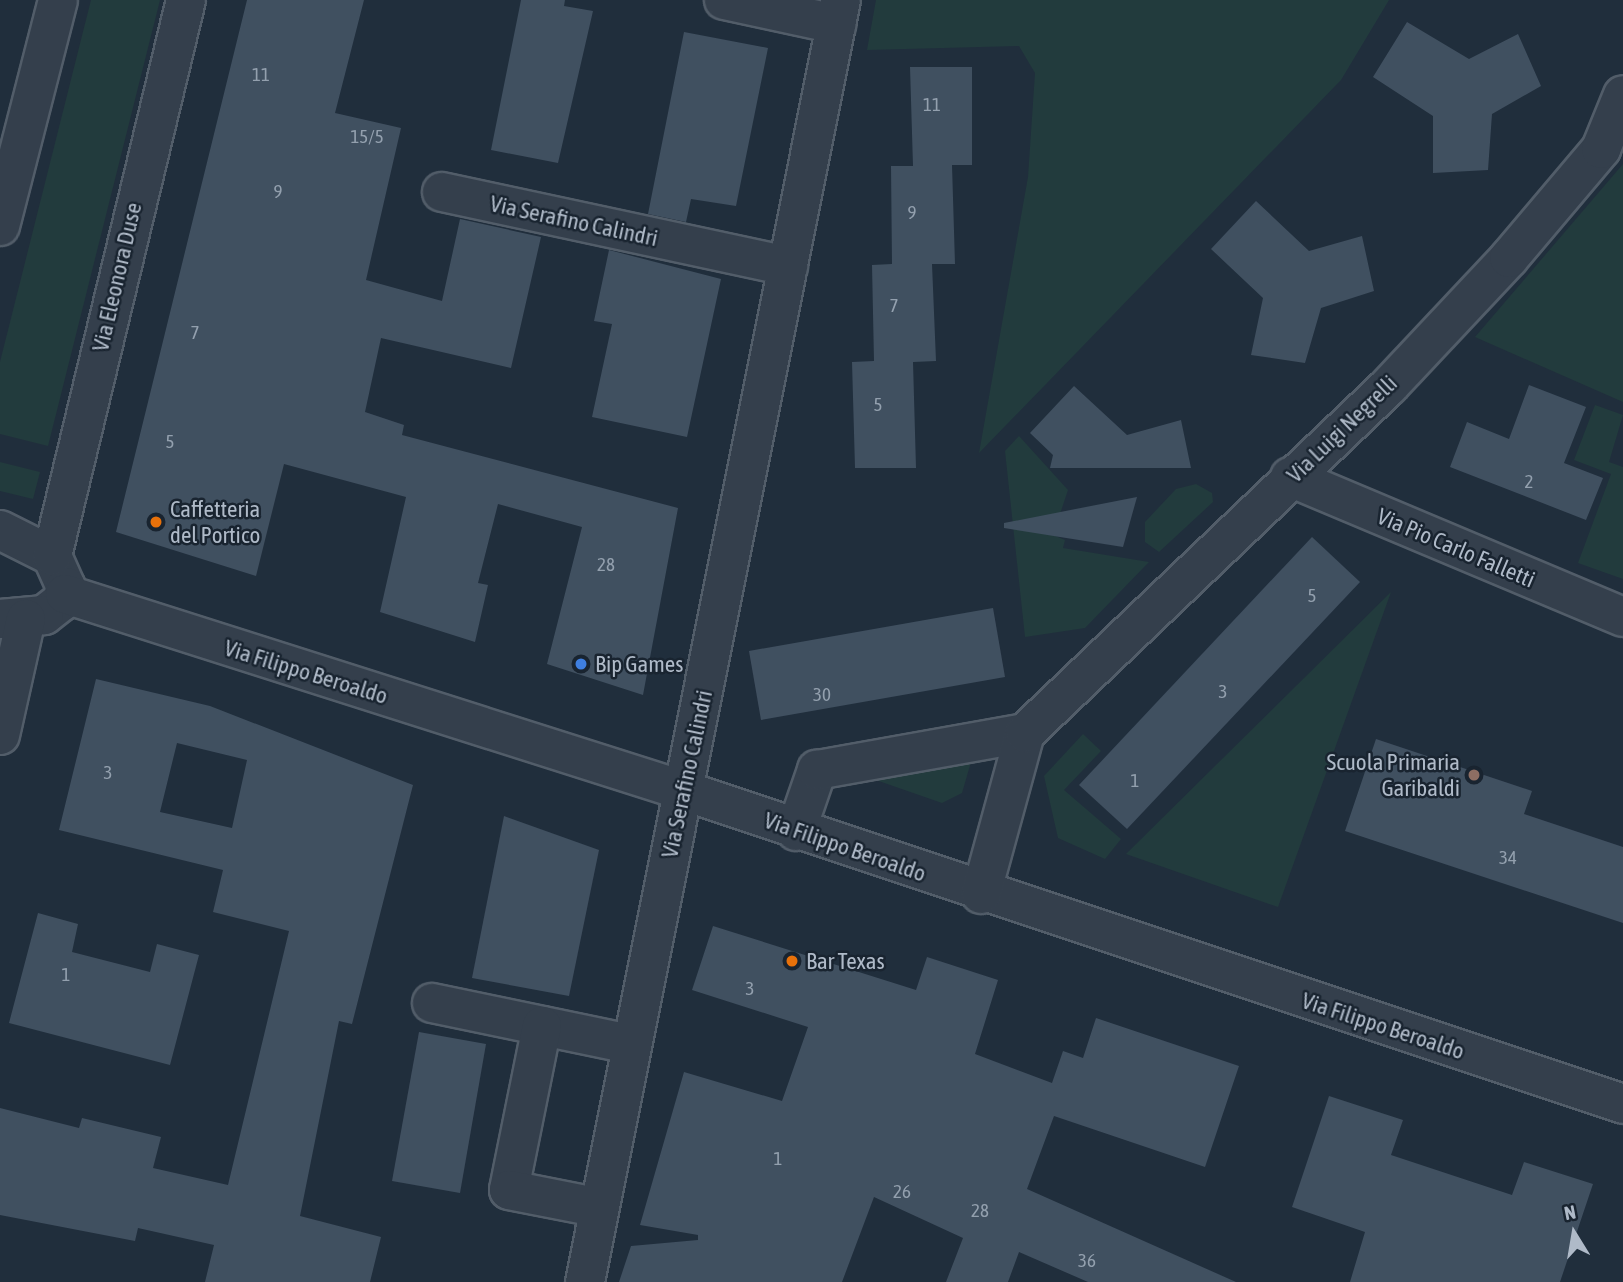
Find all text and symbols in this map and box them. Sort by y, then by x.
house number: 11 [252,64,270,86]
house number: 11 [923,94,941,116]
house number: 15/5 [350,126,384,148]
house number: 9 [274,181,282,203]
street label: Via Serafino Calindri [488,190,660,252]
street label: Via Eleonora Duse [86,200,148,354]
house number: 9 [908,202,916,224]
house number: 7 [890,295,898,317]
house number: 7 [191,322,199,344]
street label: Via Luigi Negrelli [1281,370,1403,488]
house number: 5 [874,394,882,416]
house number: 5 [166,431,174,453]
house number: 2 [1525,471,1533,493]
place label: Caffetteria del Portico [170,495,260,549]
street label: Via Pio Carlo Falletti [1373,502,1539,594]
marker: Caffetteria del Portico [148,514,164,530]
house number: 28 [597,554,615,576]
house number: 5 [1308,585,1316,607]
street label: Via Filippo Beroaldo [221,634,391,710]
place label: Bip Games [595,650,683,678]
marker: Bip Games [573,656,589,672]
house number: 3 [1219,681,1227,703]
house number: 30 [813,684,831,706]
street label: Via Serafino Calindri [656,688,718,860]
place label: Scuola Primaria Garibaldi [1327,748,1460,802]
house number: 3 [104,762,112,784]
marker: Scuola Primaria Garibaldi [1466,767,1482,783]
house number: 1 [1131,770,1139,792]
street label: Via Filippo Beroaldo [760,806,930,888]
house number: 34 [1499,847,1517,869]
place label: Bar Texas [806,947,885,975]
marker: Bar Texas [784,953,800,969]
house number: 1 [62,964,70,986]
house number: 3 [746,978,754,1000]
street label: Via Filippo Beroaldo [1298,987,1468,1065]
house number: 1 [774,1148,782,1170]
house number: 26 [893,1181,911,1203]
north arrow [1539,1198,1609,1268]
house number: 28 [971,1200,989,1222]
text: N [1562,1201,1578,1224]
house number: 36 [1078,1250,1096,1272]

